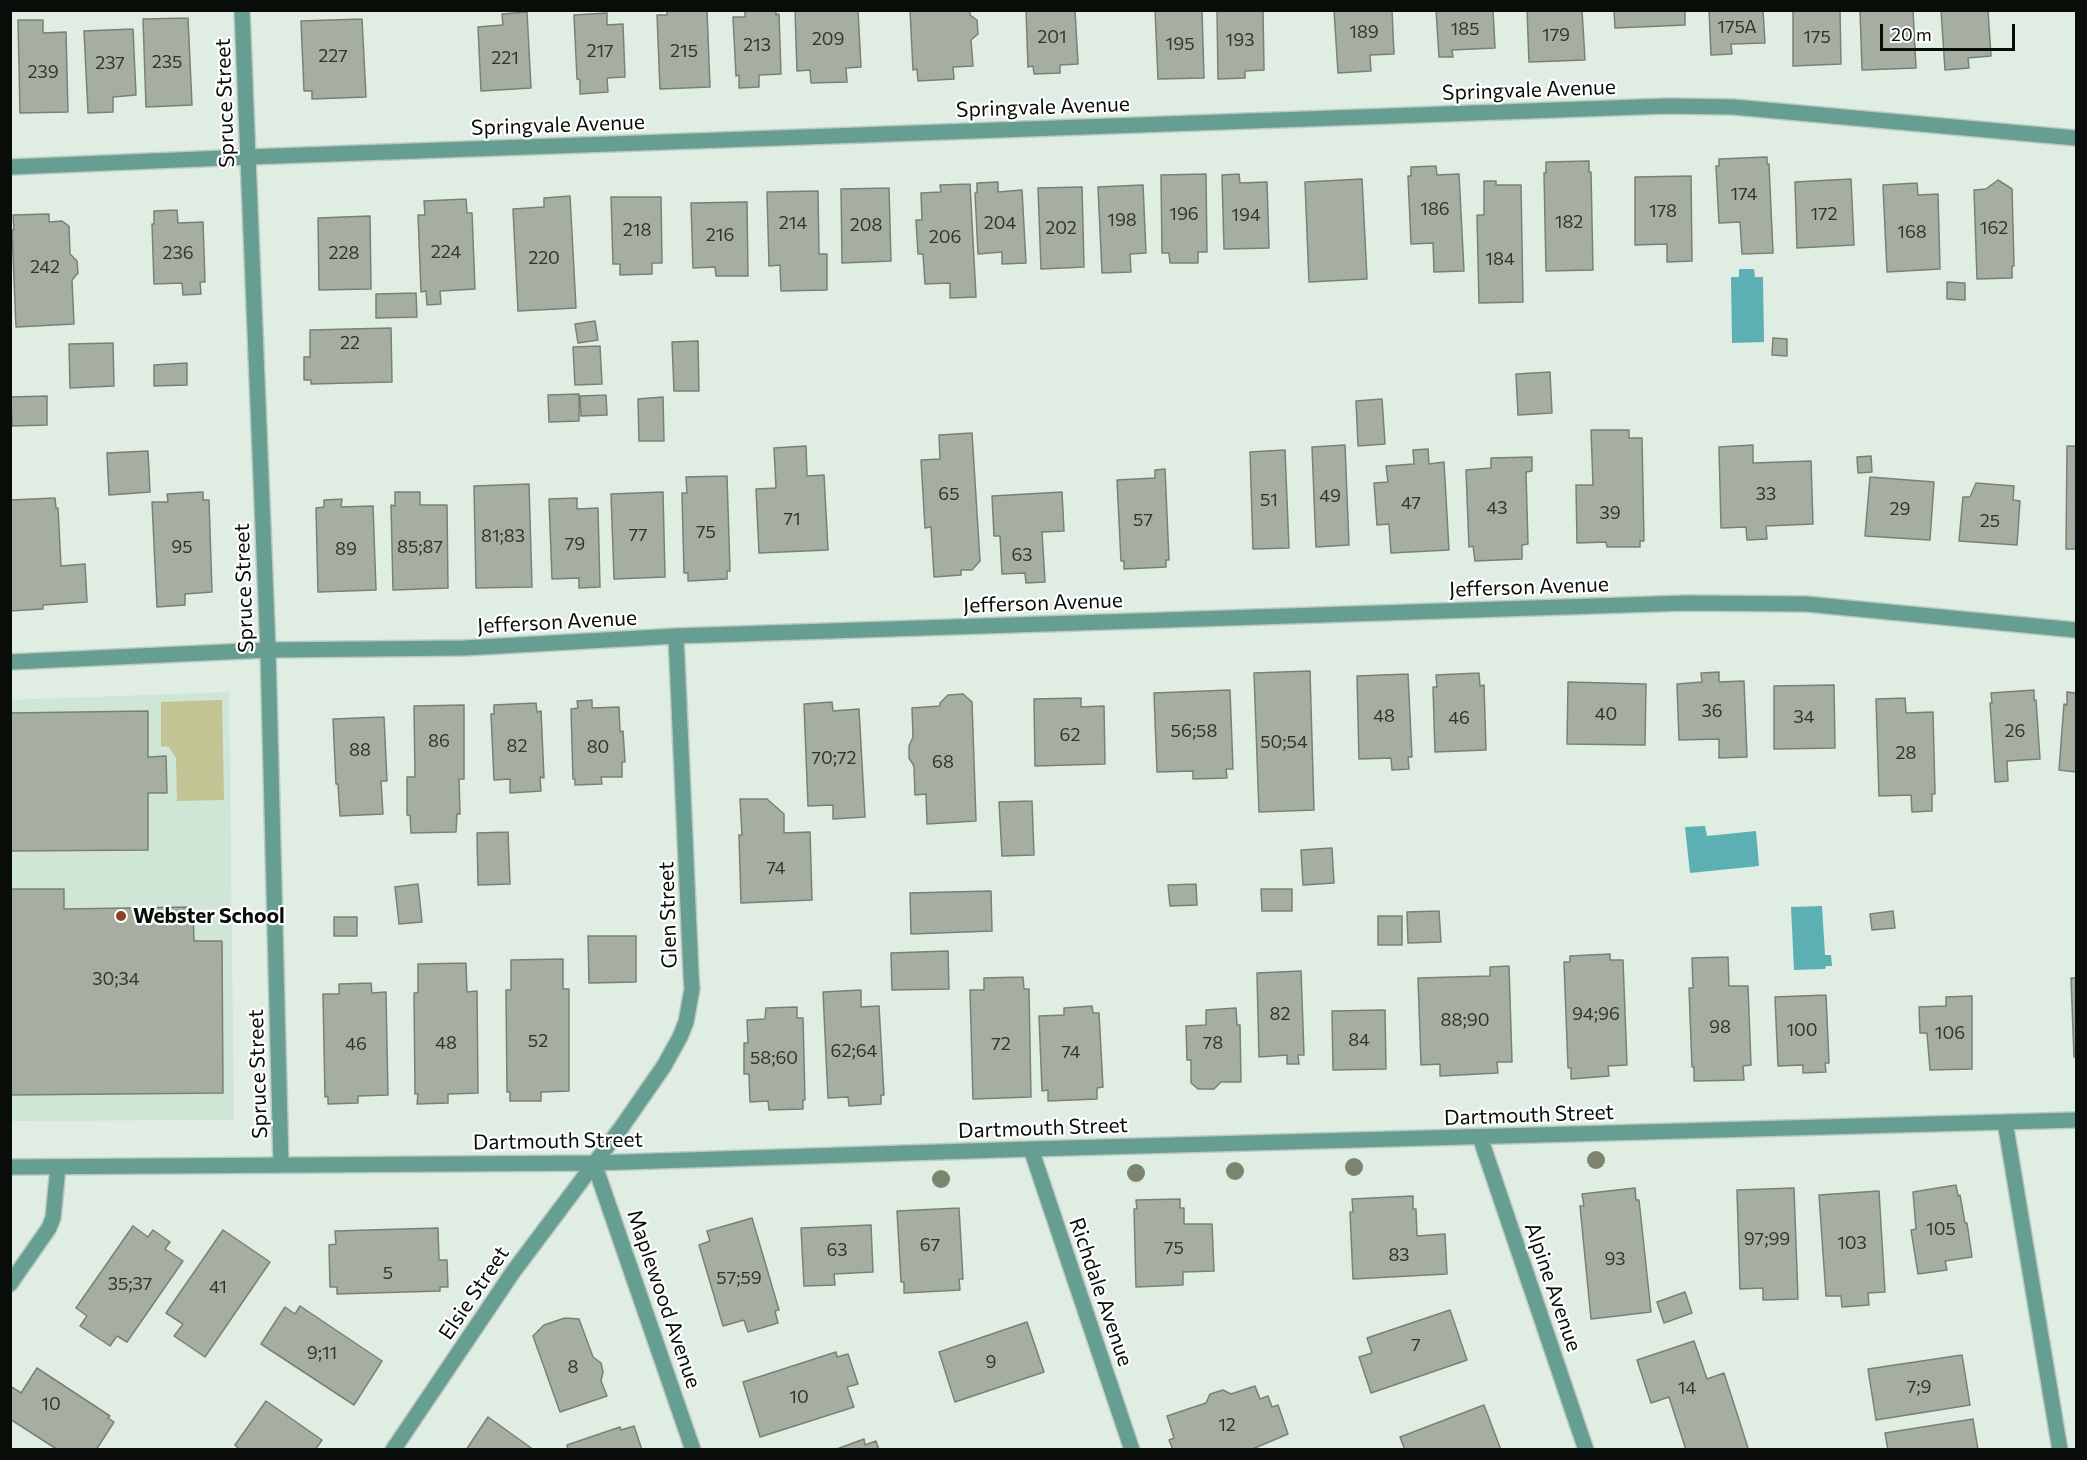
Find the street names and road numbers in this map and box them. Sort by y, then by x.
street label: Spruce Street [210,38,240,168]
street label: Springvale Avenue [1442,74,1616,106]
street label: Springvale Avenue [956,91,1130,123]
street label: Springvale Avenue [471,109,645,141]
street label: Spruce Street [229,523,259,653]
street label: Jefferson Avenue [1449,572,1609,602]
street label: Jefferson Avenue [963,588,1123,618]
street label: Jefferson Avenue [476,605,638,639]
street label: Glen Street [654,861,682,969]
street label: Spruce Street [243,1009,273,1139]
street label: Dartmouth Street [1444,1099,1614,1131]
street label: Dartmouth Street [958,1112,1128,1144]
street label: Dartmouth Street [473,1127,643,1155]
street label: Maplewood Avenue [622,1206,706,1392]
street label: Richdale Avenue [1064,1214,1138,1370]
street label: Alpine Avenue [1519,1219,1587,1355]
street label: Elsie Street [434,1242,514,1344]

